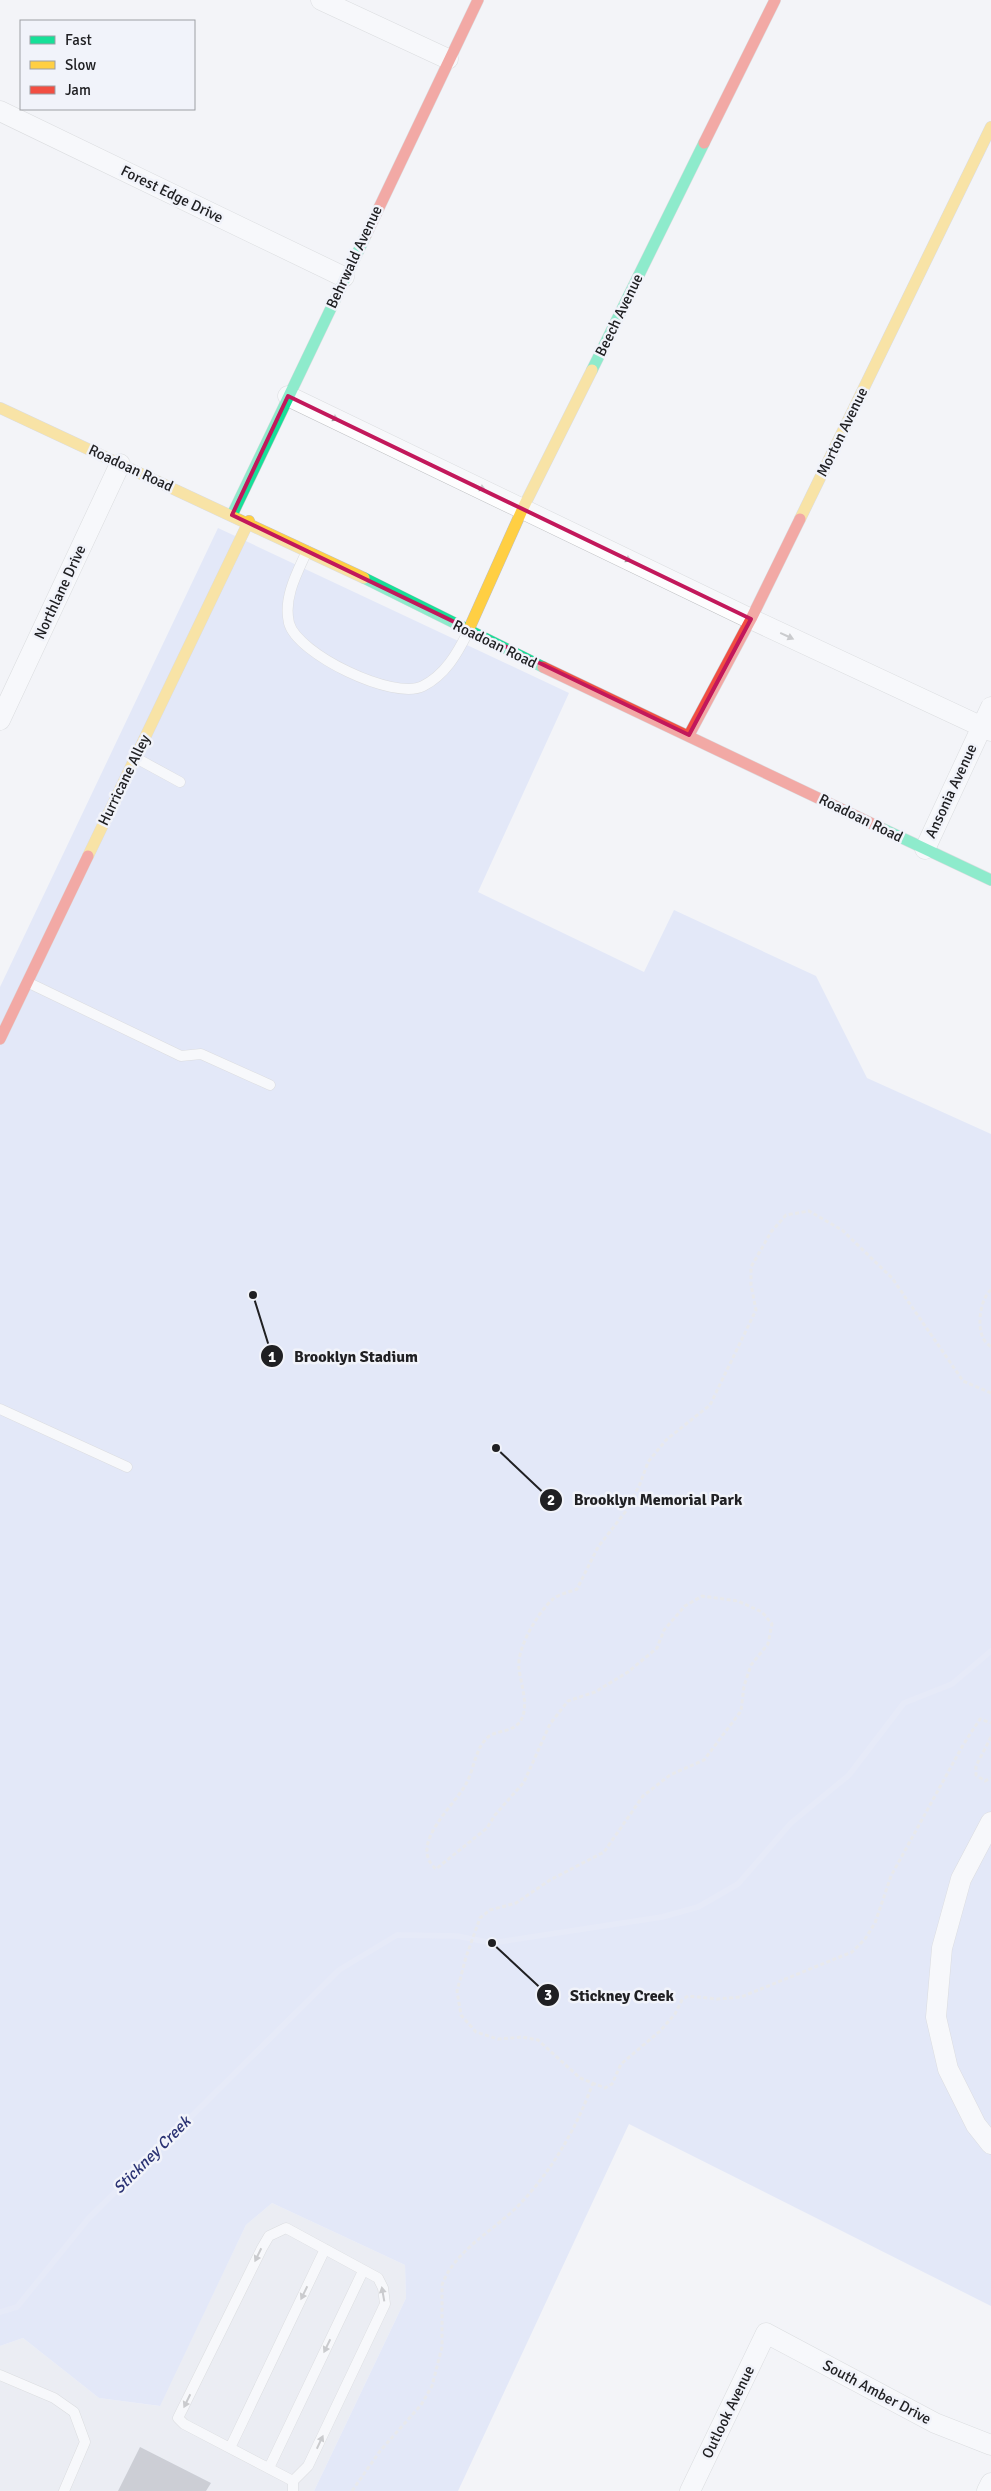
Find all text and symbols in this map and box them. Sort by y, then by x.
legend [20,20,195,110]
text: Fast [65,31,92,49]
text: Slow [65,56,96,74]
text: Jam [65,81,91,99]
street label: Forest Edge Drive [118,161,226,227]
street label: Behrwald Avenue [322,203,386,311]
street label: Beech Avenue [591,271,647,359]
street label: Morton Avenue [813,384,871,480]
one-way arrow [325,413,339,421]
street label: Roadoan Road [86,441,176,495]
one-way arrow [472,483,486,491]
street label: Northlane Drive [30,542,90,642]
one-way arrow [618,554,632,562]
street label: Roadoan Road [450,616,540,672]
one-way arrow [780,632,794,640]
street label: Hurricane Alley [94,731,154,829]
street label: Ansonia Avenue [921,741,981,841]
street label: Roadoan Road [816,790,906,846]
callout: Brooklyn Stadium [259,1341,428,1372]
text: Brooklyn Stadium [294,1347,418,1367]
text: 1 [268,1348,276,1366]
callout: Brooklyn Memorial Park [539,1484,752,1515]
text: Brooklyn Memorial Park [574,1490,743,1510]
text: 2 [547,1491,555,1509]
callout: Stickney Creek [535,1980,684,2011]
text: 3 [544,1986,552,2004]
text: Stickney Creek [570,1986,675,2006]
water label: Stickney Creek [109,2111,196,2198]
one-way arrow [254,2248,262,2262]
one-way arrow [379,2285,387,2301]
one-way arrow [300,2286,308,2300]
one-way arrow [323,2339,331,2353]
street label: South Amber Drive [820,2356,934,2428]
street label: Outlook Avenue [698,2363,758,2461]
one-way arrow [182,2394,190,2408]
one-way arrow [316,2434,324,2449]

